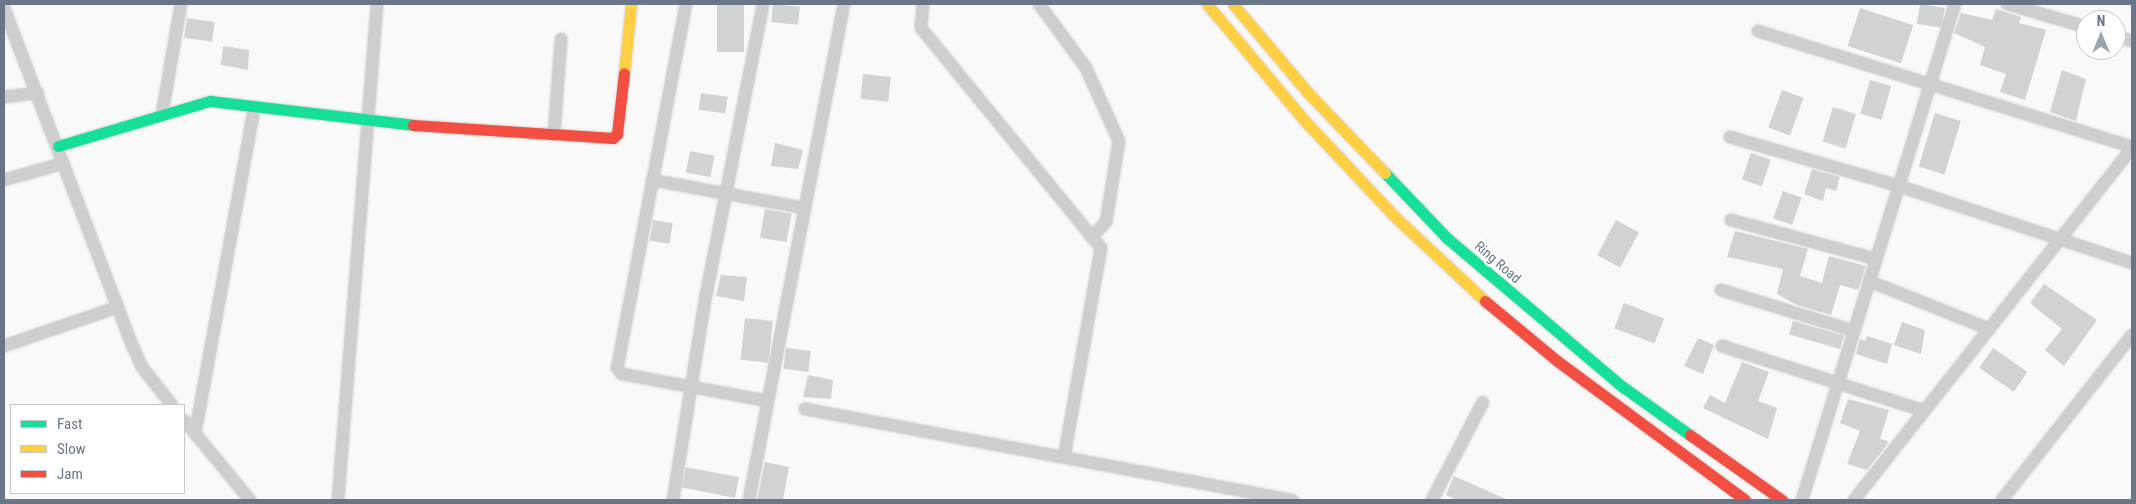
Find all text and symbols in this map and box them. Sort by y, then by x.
north arrow [2076,10,2126,60]
text: N [2097,13,2105,29]
street label: Ring Road [1471,237,1525,287]
legend [10,404,185,494]
text: Fast [57,415,82,433]
text: Slow [57,440,86,458]
text: Jam [57,465,83,483]

